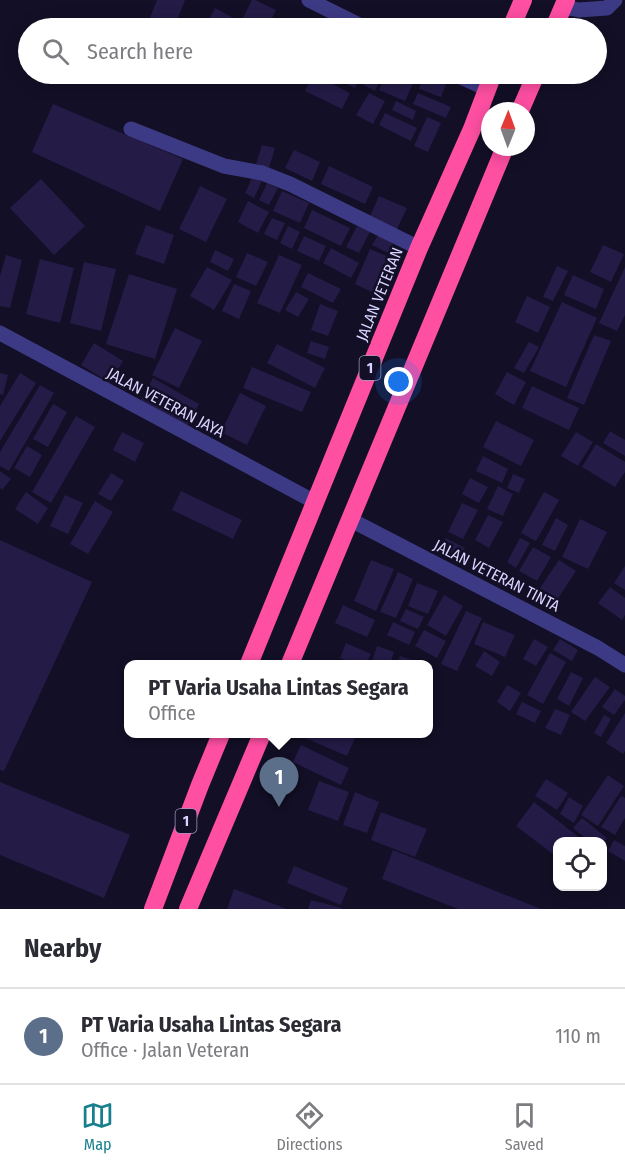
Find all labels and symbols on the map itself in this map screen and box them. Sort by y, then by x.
north arrow [481,102,535,156]
street label: JALAN VETERAN [352,245,407,344]
road number: 1 [360,356,380,380]
street label: JALAN VETERAN JAYA [104,363,228,442]
your location [384,367,413,396]
street label: JALAN VETERAN TINTA [430,535,564,616]
pin: 1 [260,758,298,807]
road number: 1 [176,809,196,833]

